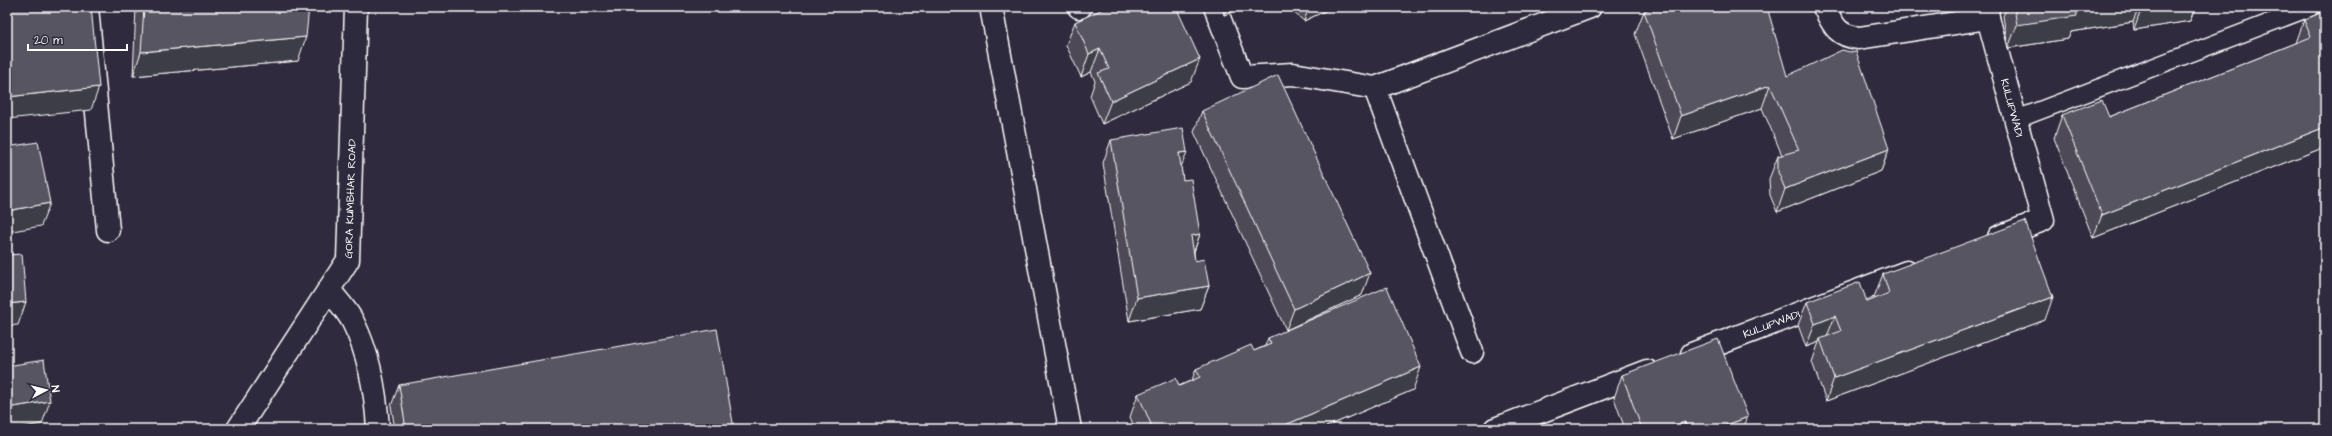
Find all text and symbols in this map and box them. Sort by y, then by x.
scale bar [28,26,127,52]
text: 20 m [34,32,63,49]
street label: KULUPWADI [1997,77,2027,139]
street label: GORA KUMBHAR ROAD [341,139,360,259]
street label: KULUPWADI [1741,306,1803,342]
north arrow [26,370,66,410]
text: N [48,385,63,393]

